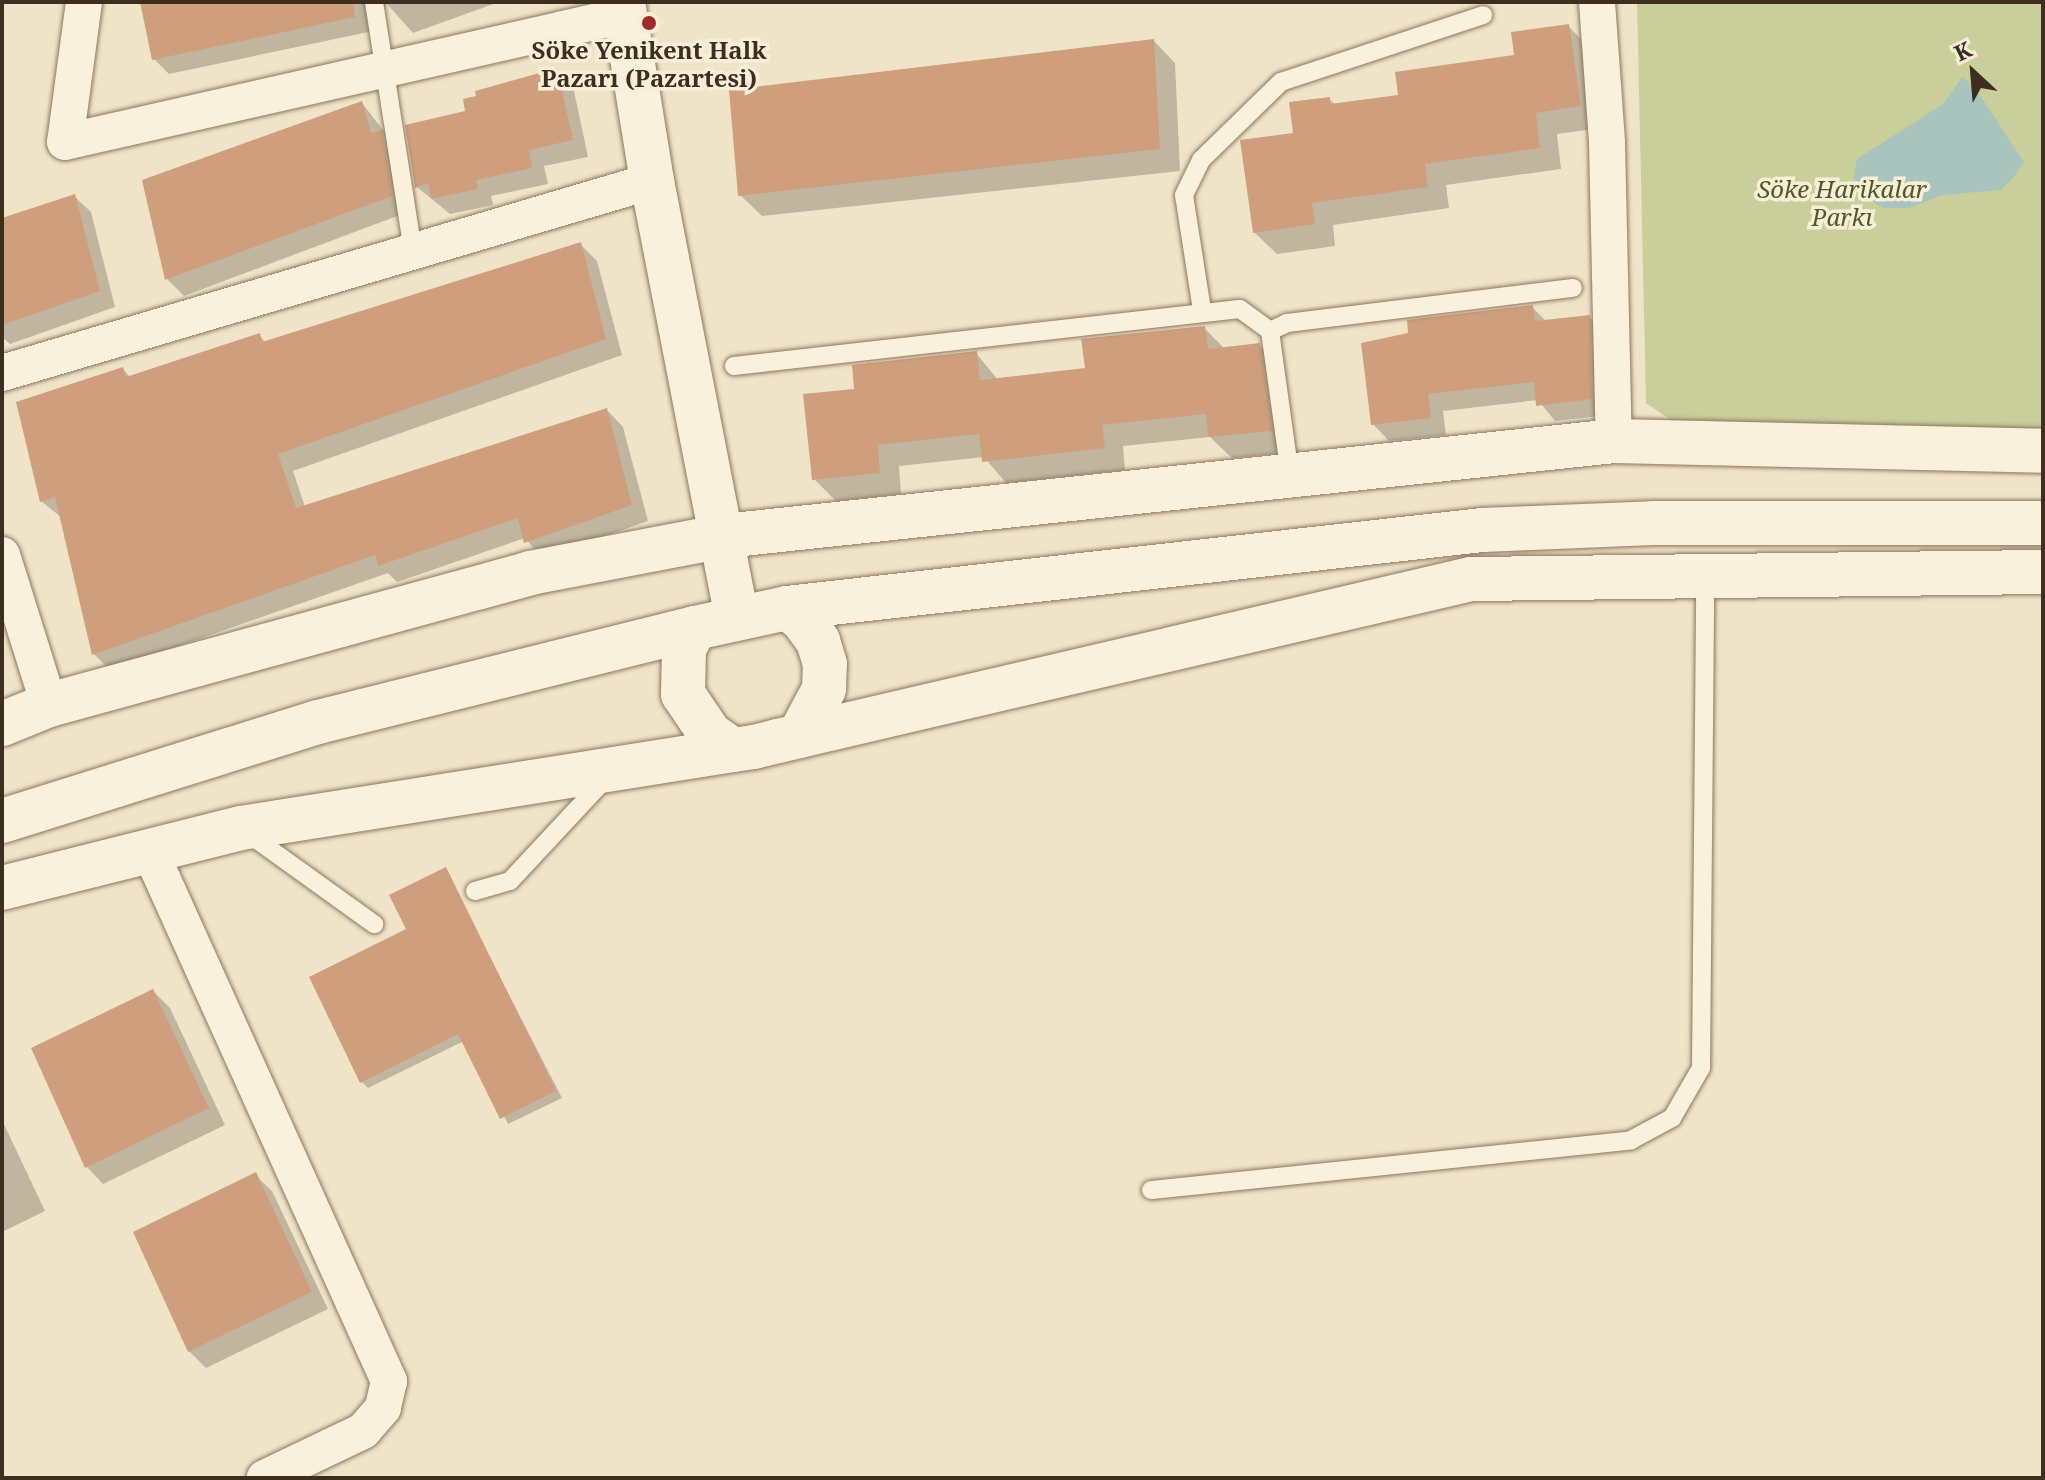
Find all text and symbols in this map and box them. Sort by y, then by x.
marker: Söke Yenikent Halk Pazarı (Pazartesi) [640,14,658,32]
north arrow [1933,32,2013,112]
text: K [1949,33,1976,67]
place label: Söke Yenikent Halk Pazarı (Pazartesi) [532,36,766,92]
park label: Söke Harikalar Parkı [1757,175,1927,231]

